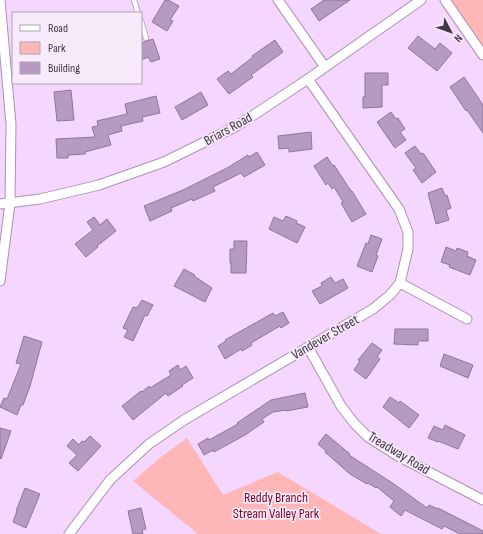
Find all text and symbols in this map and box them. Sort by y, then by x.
legend [12,12,142,84]
north arrow [431,12,471,52]
text: Road [48,21,68,36]
text: N [451,32,465,45]
text: Park [48,41,66,56]
text: Building [48,61,80,76]
street label: Briars Road [201,109,255,149]
street label: Vandever Street [288,311,362,363]
street label: Treadway Road [365,428,433,478]
park label: Reddy Branch Stream Valley Park [233,489,320,522]

